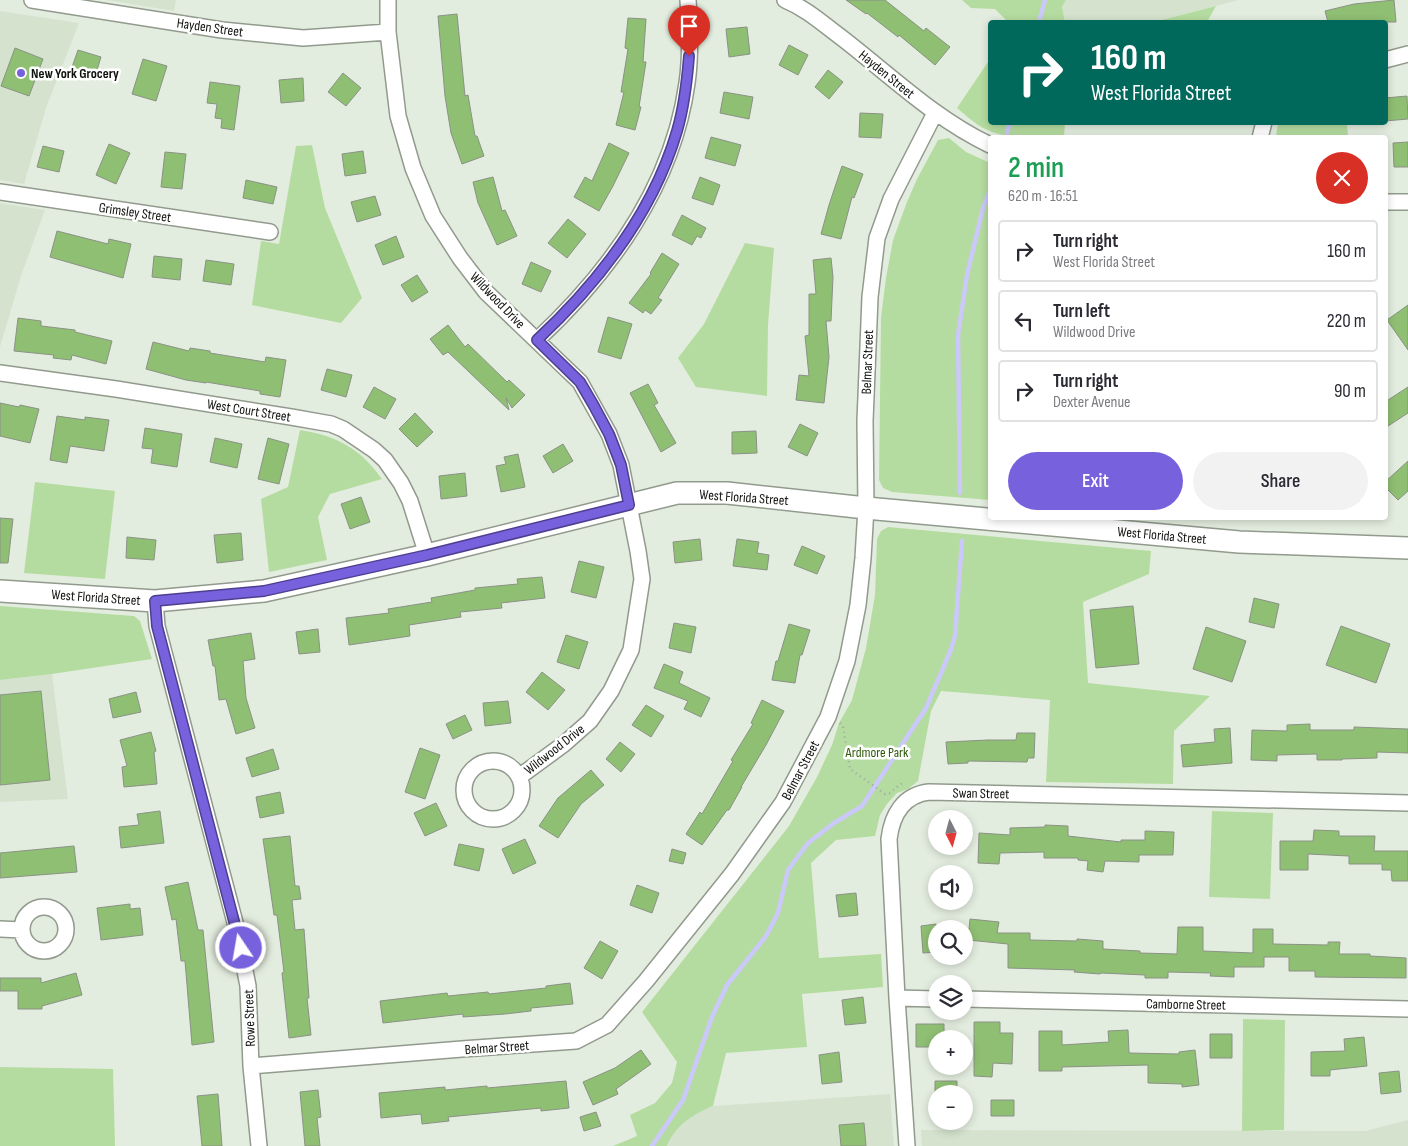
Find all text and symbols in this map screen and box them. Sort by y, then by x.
pin [668,5,710,56]
icon: arrive [675,12,703,40]
street label: Hayden Street [176,14,244,41]
text: 160 m [1091,37,1167,80]
icon: right [1008,40,1073,105]
street label: Hayden Street [855,47,918,102]
place label: New York Grocery [31,65,119,82]
marker: New York Grocery [15,67,27,79]
text: West Florida Street [1091,80,1231,107]
text: 2 min [1008,150,1064,186]
button: close [1316,152,1368,204]
text: 620 m · 16:51 [1008,187,1078,206]
street label: Grimsley Street [98,199,172,226]
text: Turn right [1053,230,1118,253]
icon: right [1010,237,1038,265]
text: 160 m [1327,240,1366,263]
text: West Florida Street [1053,253,1155,272]
street label: Wildwood Drive [466,269,529,332]
text: Turn left [1053,300,1110,323]
icon: left [1010,307,1038,335]
text: 220 m [1327,310,1366,333]
text: Wildwood Drive [1053,323,1135,342]
street label: Belmar Street [858,329,877,395]
text: Turn right [1053,370,1118,393]
icon: right [1010,377,1038,405]
text: 90 m [1334,380,1366,403]
text: Dexter Avenue [1053,393,1131,412]
street label: West Court Street [206,395,292,426]
button: Exit [1008,452,1183,510]
button: Share [1193,452,1368,510]
street label: West Florida Street [699,486,789,509]
street label: West Florida Street [1117,523,1207,548]
street label: West Florida Street [51,586,141,609]
street label: Wildwood Drive [521,721,588,778]
street label: Belmar Street [778,738,823,803]
park label: Ardmore Park [845,744,909,761]
street label: Swan Street [952,785,1010,802]
north arrow [928,810,972,855]
map controls [928,810,973,1130]
button: sound [928,865,973,910]
button: search [928,920,973,965]
position arrow [214,921,266,973]
button: layers [928,975,973,1020]
street label: Rowe Street [240,989,259,1047]
street label: Camborne Street [1146,995,1226,1014]
button: + [928,1030,973,1075]
street label: Belmar Street [464,1037,530,1058]
button: − [928,1085,973,1130]

